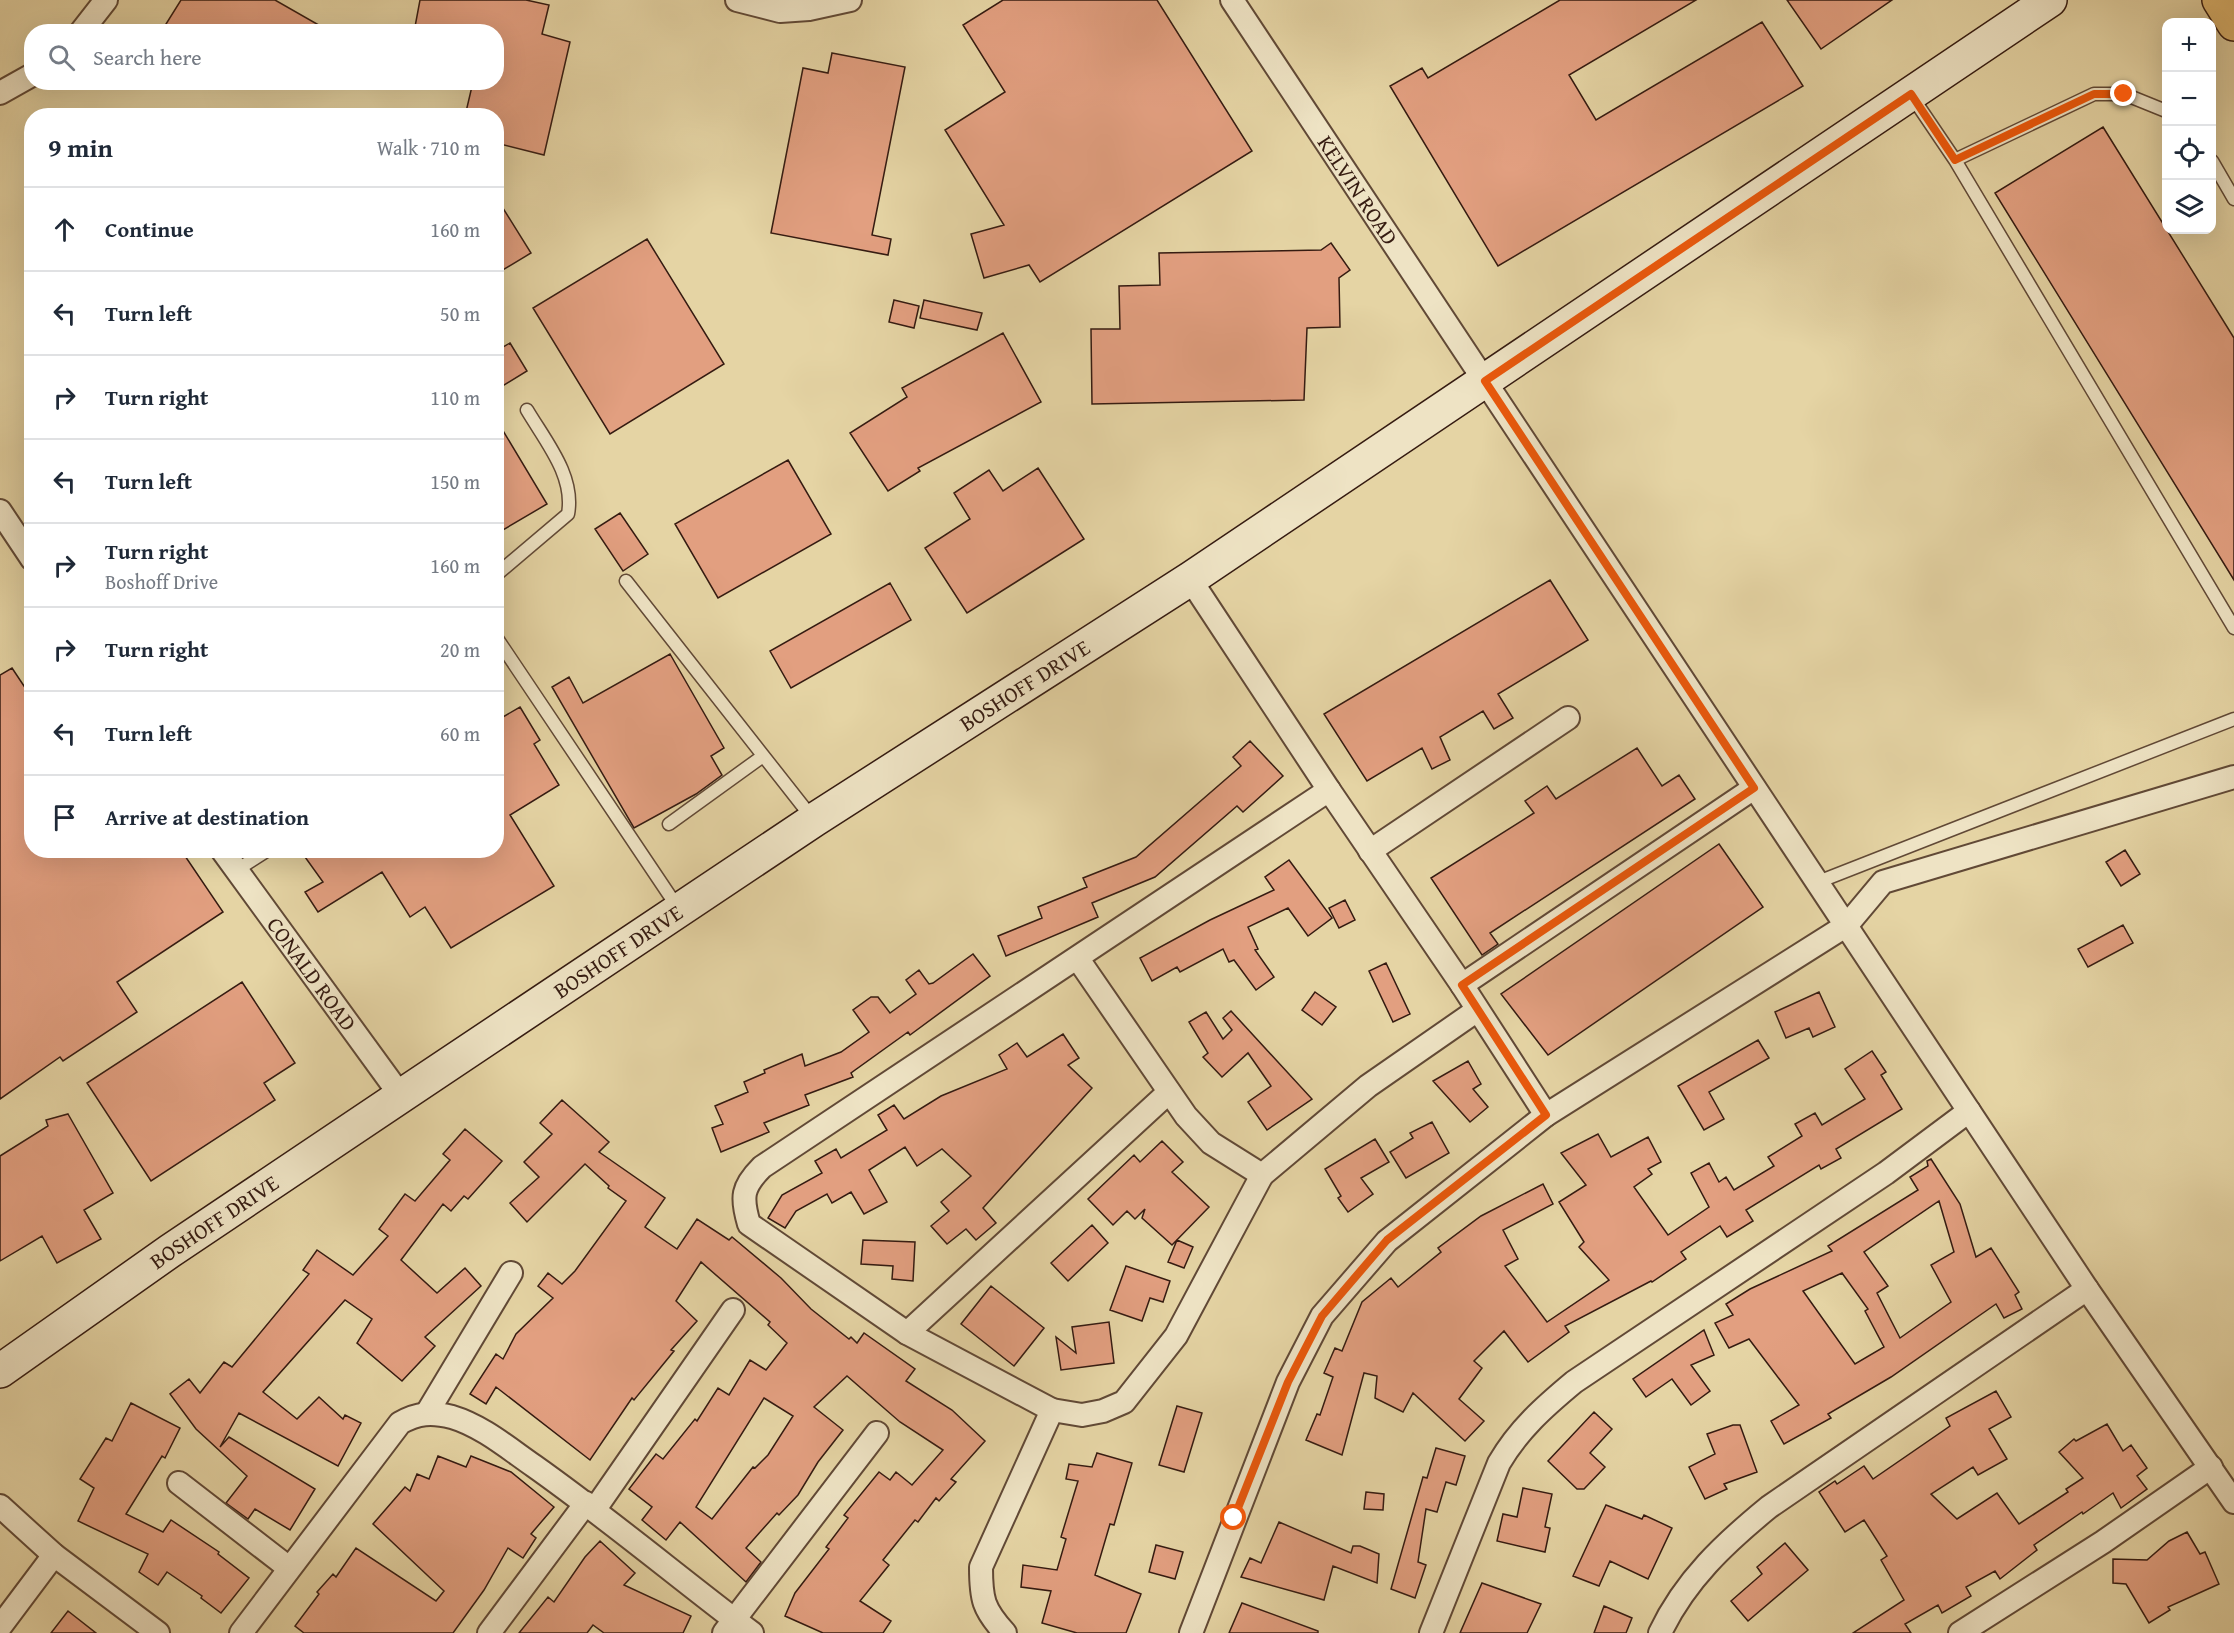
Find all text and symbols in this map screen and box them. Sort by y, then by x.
map controls [2162,18,2216,234]
button: + [2162,18,2216,72]
search box [24,24,504,90]
icon: search [45,41,78,74]
text: Search here [93,41,202,73]
button: − [2162,72,2216,126]
route end [2110,80,2136,106]
button: locate [2162,126,2216,180]
text: 9 min [48,128,113,167]
street label: KELVIN ROAD [1310,129,1406,251]
text: Walk · 710 m [377,133,480,162]
button: layers [2162,180,2216,234]
icon: ahead [48,213,81,246]
text: Continue [105,213,194,245]
text: 160 m [430,215,480,244]
icon: left [48,297,81,330]
text: Turn left [105,297,192,329]
text: 50 m [440,299,480,328]
icon: right [48,381,81,414]
text: Turn right [105,381,208,413]
text: 110 m [430,383,480,412]
icon: left [48,465,81,498]
text: Turn left [105,465,192,497]
text: 150 m [430,467,480,496]
text: Turn right [105,535,208,567]
icon: right [48,549,81,582]
text: 160 m [430,551,480,580]
text: Boshoff Drive [105,567,218,596]
street label: BOSHOFF DRIVE [953,631,1096,739]
icon: right [48,633,81,666]
text: Turn right [105,633,208,665]
text: 20 m [440,635,480,664]
icon: left [48,717,81,750]
text: Turn left [105,717,192,749]
text: 60 m [440,719,480,748]
icon: arrive [48,801,81,834]
text: Arrive at destination [105,801,309,833]
street label: BOSHOFF DRIVE [547,896,689,1006]
street label: CONALD ROAD [260,910,364,1037]
street label: BOSHOFF DRIVE [143,1167,285,1277]
route start [1220,1504,1246,1530]

